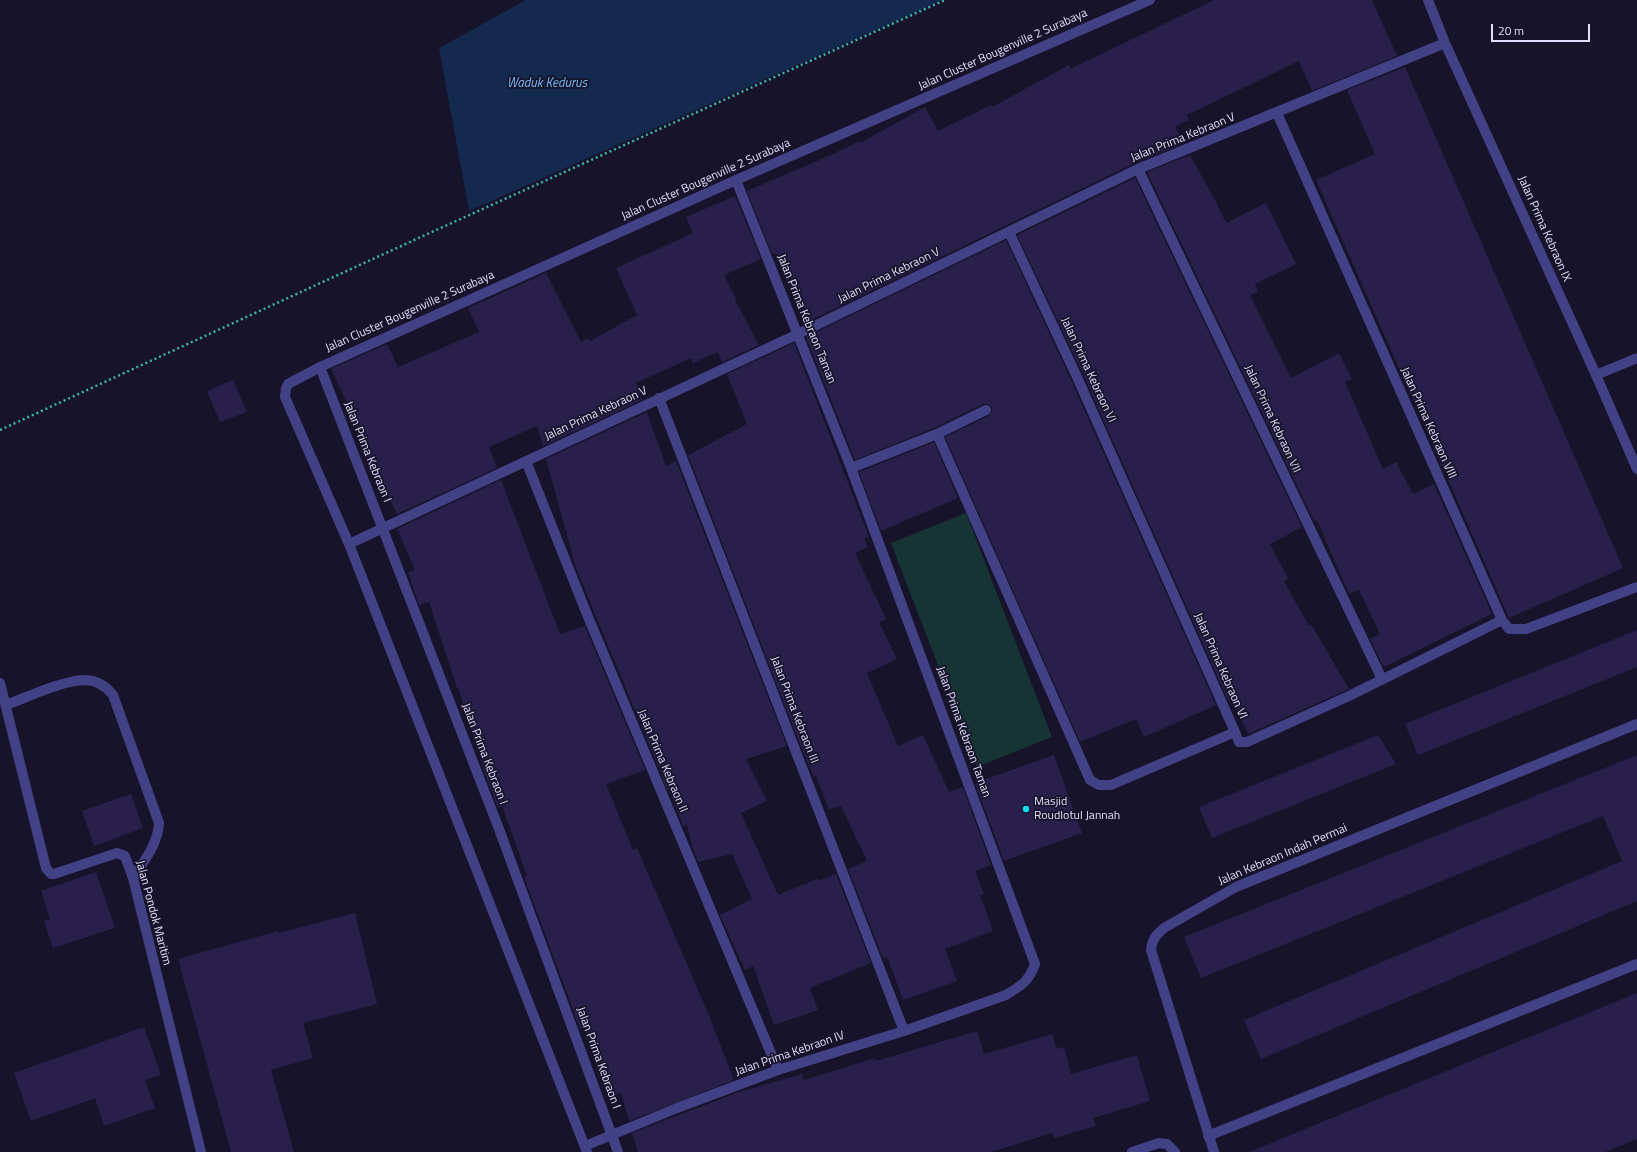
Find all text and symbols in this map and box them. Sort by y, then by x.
street label: Jalan Cluster Bougenville 2 Surabaya [916,6,1090,94]
scale bar [1493,16,1592,42]
text: 20 m [1498,21,1524,40]
water label: Waduk Kedurus [507,76,587,92]
street label: Jalan Prima Kebraon V [1129,110,1237,166]
street label: Jalan Cluster Bougenville 2 Surabaya [619,136,793,224]
street label: Jalan Prima Kebraon IX [1514,174,1574,284]
street label: Jalan Prima Kebraon V [836,245,942,307]
street label: Jalan Prima Kebraon Taman [773,252,839,386]
street label: Jalan Cluster Bougenville 2 Surabaya [323,268,497,356]
street label: Jalan Prima Kebraon VI [1057,315,1119,425]
street label: Jalan Prima Kebraon VII [1241,363,1303,475]
street label: Jalan Prima Kebraon VIII [1397,365,1459,481]
street label: Jalan Prima Kebraon V [542,384,650,444]
street label: Jalan Prima Kebraon I [340,399,394,505]
street label: Jalan Prima Kebraon VI [1190,611,1250,721]
street label: Jalan Prima Kebraon III [767,654,821,766]
street label: Jalan Prima Kebraon Taman [933,665,993,799]
street label: Jalan Prima Kebraon I [458,701,510,807]
street label: Jalan Prima Kebraon II [634,707,690,815]
place label: Masjid Roudlotul Jannah [1034,795,1120,823]
marker: Masjid Roudlotul Jannah [1021,804,1031,814]
street label: Jalan Kebraon Indah Permai [1216,821,1350,889]
street label: Jalan Pondok Maritim [132,859,174,967]
street label: Jalan Prima Kebraon I [573,1005,623,1111]
street label: Jalan Prima Kebraon IV [734,1029,846,1079]

